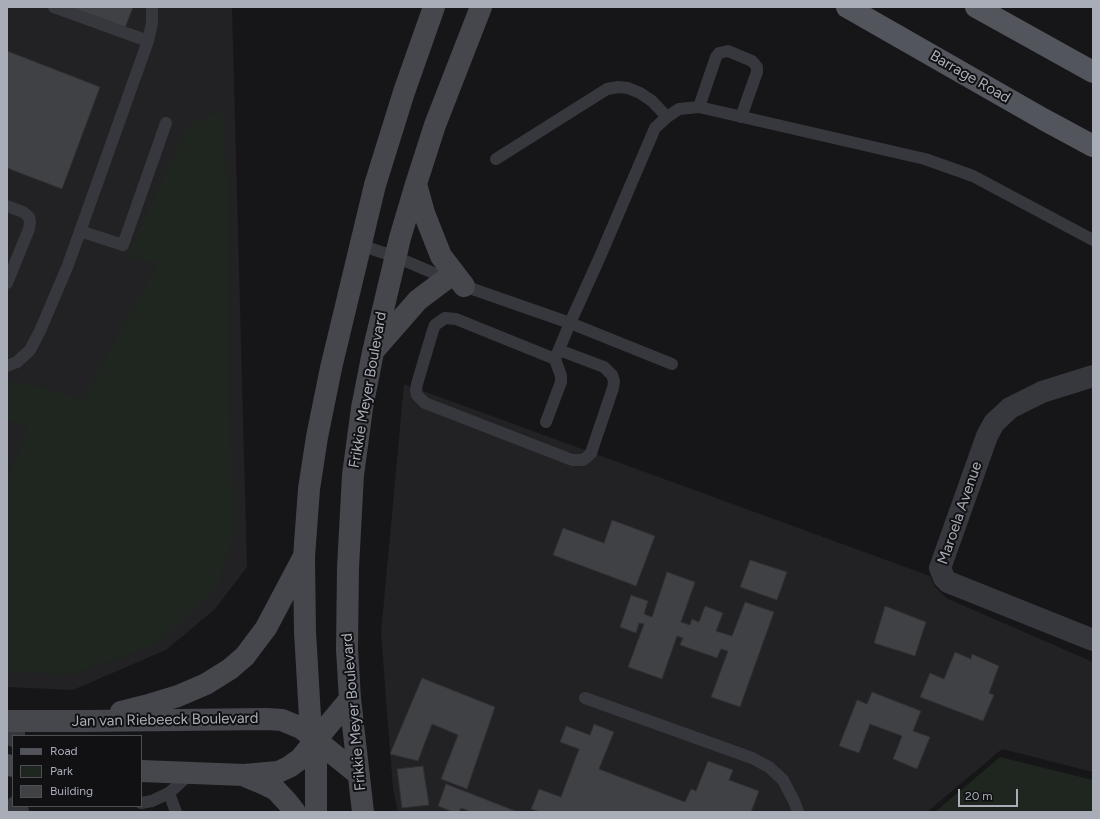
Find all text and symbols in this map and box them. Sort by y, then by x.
street label: Barrage Road [927,47,1013,107]
street label: Frikkie Meyer Boulevard [345,310,391,470]
street label: Maroela Avenue [934,459,986,567]
street label: Frikkie Meyer Boulevard [338,632,370,792]
street label: Jan van Riebeeck Boulevard [71,709,259,731]
legend [12,735,142,807]
text: Road [50,744,78,758]
text: Park [50,764,73,778]
scale bar [960,781,1020,807]
text: Building [50,784,93,798]
text: 20 m [965,789,993,803]

